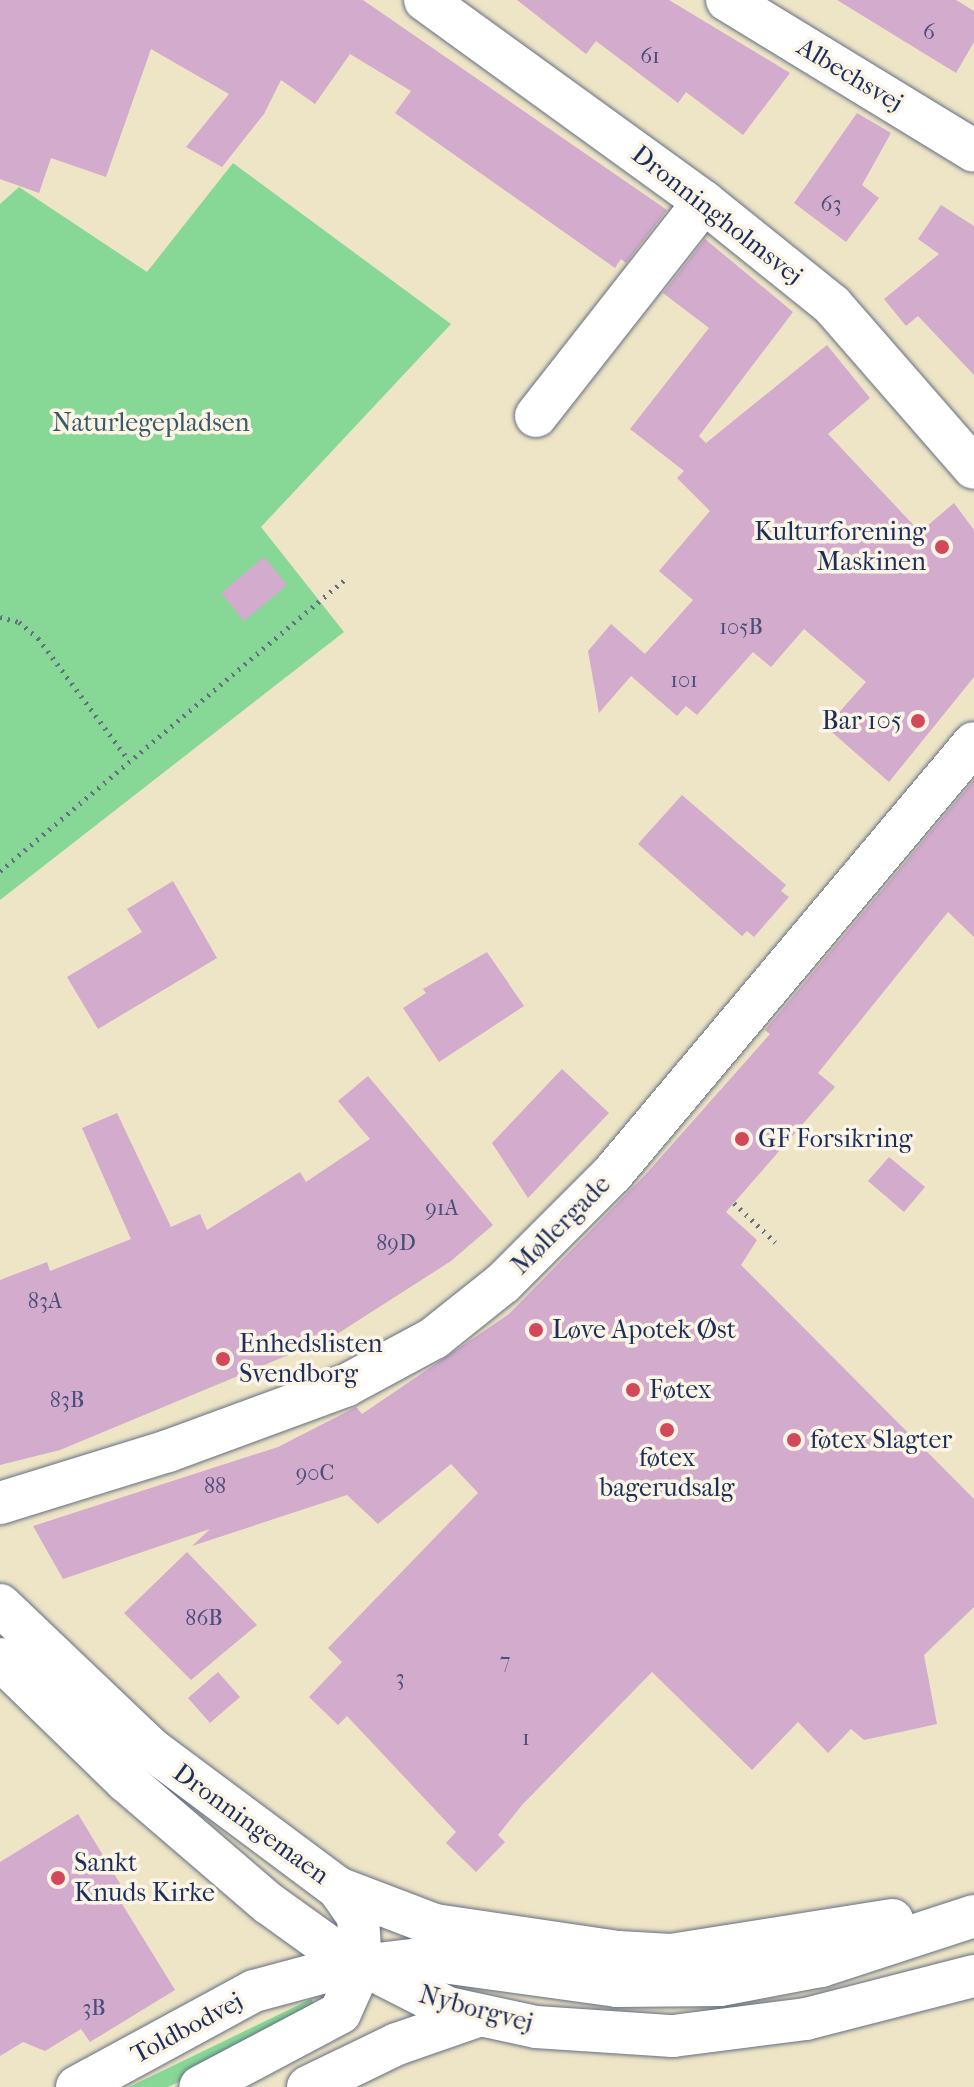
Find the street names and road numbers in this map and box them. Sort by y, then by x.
street label: Albechsvej [791,31,909,119]
street label: Dronningholmsvej [625,139,809,291]
street label: Møllergade [505,1169,617,1281]
street label: Dronningemaen [167,1757,335,1891]
street label: Nyborgvej [416,1979,536,2039]
street label: Toldbodvej [126,1986,248,2070]

